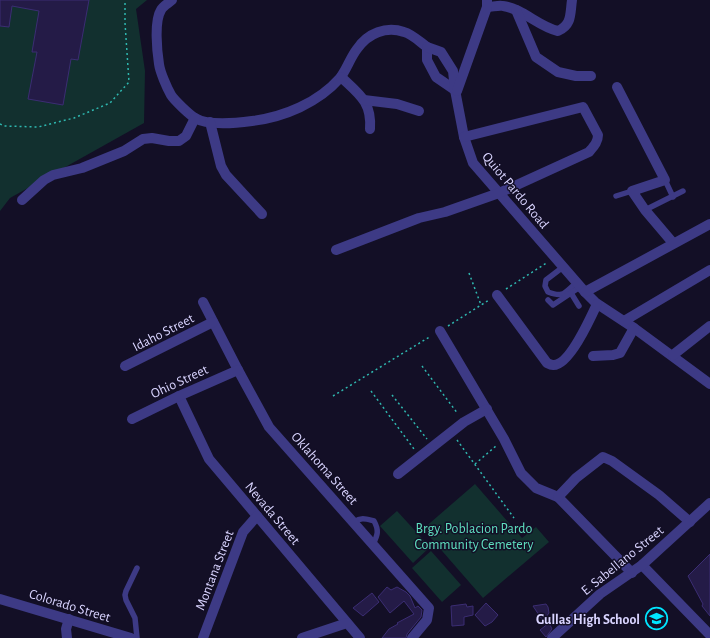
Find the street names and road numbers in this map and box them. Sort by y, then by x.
street label: Quiot Pardo Road [479,150,551,232]
street label: Idaho Street [131,311,197,354]
street label: Ohio Street [149,362,211,401]
street label: Oklahoma Street [288,430,361,508]
street label: Nevada Street [242,480,303,548]
street label: E. Sabellano Street [579,523,667,598]
street label: Montana Street [193,528,237,612]
street label: Colorado Street [27,587,113,625]

